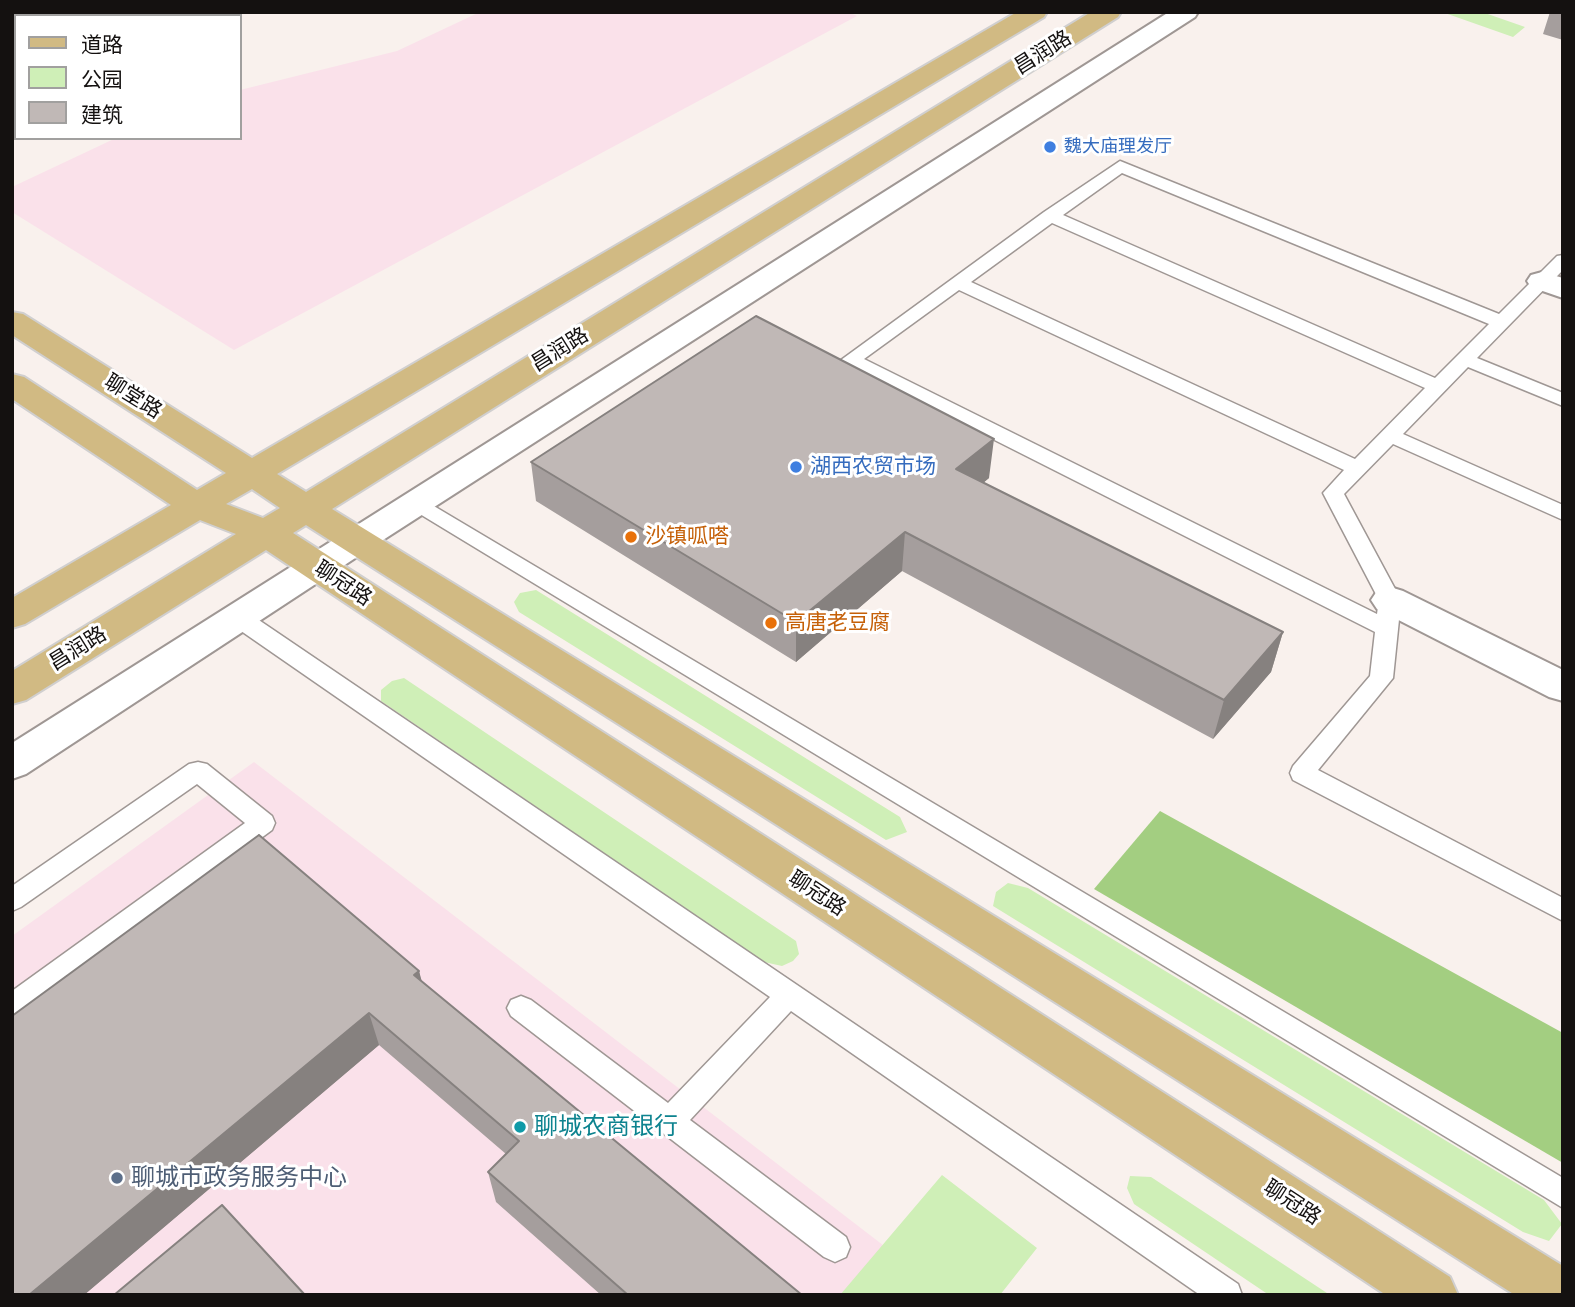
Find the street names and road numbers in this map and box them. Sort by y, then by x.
street label: 昌润路 [1010,26,1076,80]
street label: 昌润路 [527,323,593,377]
street label: 聊堂路 [100,370,166,424]
street label: 聊冠路 [310,556,376,612]
street label: 昌润路 [45,622,111,676]
street label: 聊冠路 [784,866,850,922]
street label: 聊冠路 [1259,1175,1325,1231]

